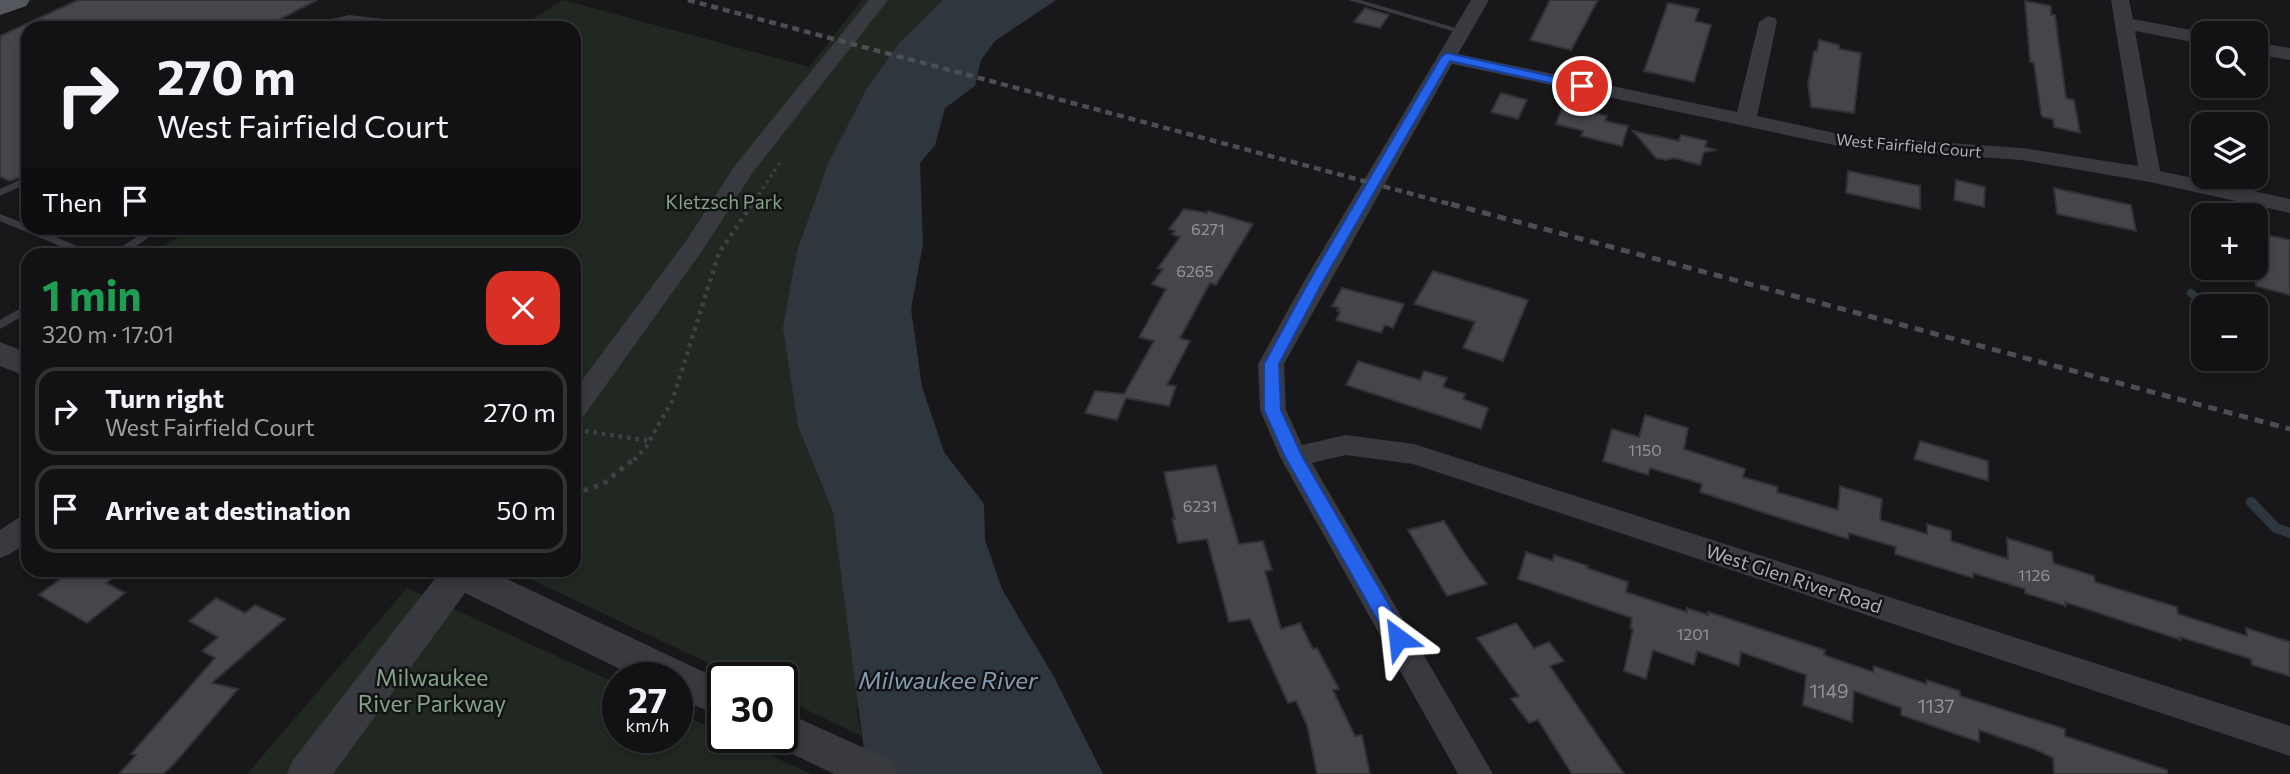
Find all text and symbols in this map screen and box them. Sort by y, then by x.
map controls [2191,21,2268,371]
button: search [2191,21,2268,98]
text: 270 m [157,45,296,105]
icon: right [42,49,133,140]
pin [1552,56,1612,116]
icon: arrive [1563,67,1601,105]
text: West Fairfield Court [157,105,449,145]
button: layers [2191,112,2268,189]
street label: West Fairfield Court [1836,129,1983,161]
icon: arrive [116,182,154,220]
text: Then [42,186,102,217]
park label: Kletzsch Park [665,190,783,213]
button: + [2191,203,2268,280]
house number: 6271 [1191,219,1225,238]
house number: 6265 [1176,261,1214,280]
text: 1 min [42,268,142,320]
button: close [486,271,560,345]
button: − [2191,294,2268,371]
text: 320 m · 17:01 [42,320,174,348]
text: Turn right [105,382,224,413]
icon: right [46,392,84,430]
text: 270 m [483,396,556,427]
text: West Fairfield Court [105,413,315,441]
house number: 1150 [1628,440,1662,459]
icon: arrive [46,490,84,528]
text: Arrive at destination [105,494,351,525]
text: 50 m [496,494,556,525]
house number: 6231 [1183,496,1217,515]
street label: West Glen River Road [1703,539,1885,617]
house number: 1126 [2018,565,2050,584]
position arrow [1361,601,1435,675]
house number: 1201 [1677,624,1709,643]
speed limit sign: 30 [707,662,798,753]
park label: Milwaukee River Parkway [358,663,506,717]
water label: Milwaukee River [858,665,1039,694]
text: 27 [628,677,667,720]
house number: 1149 [1809,679,1849,702]
house number: 1137 [1917,694,1955,717]
text: km/h [626,714,669,736]

